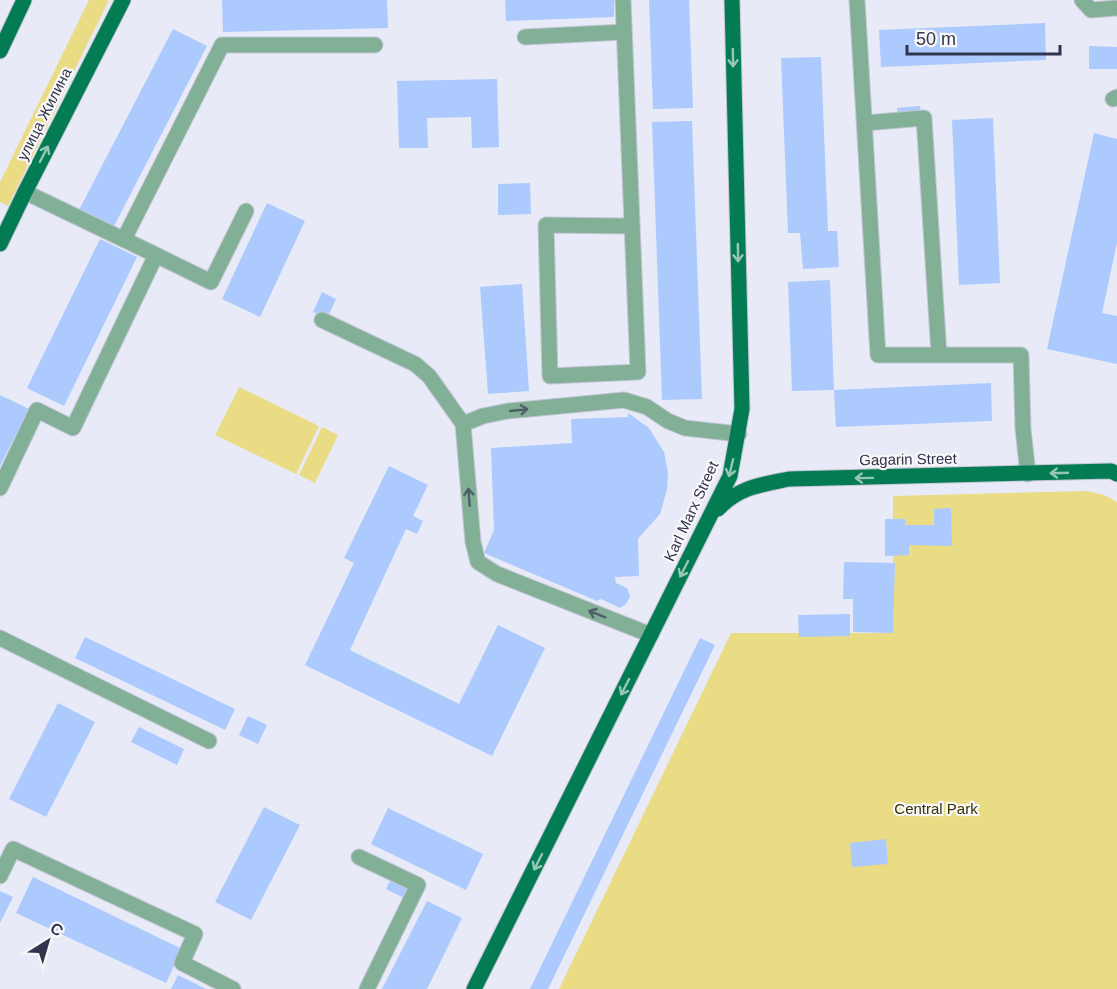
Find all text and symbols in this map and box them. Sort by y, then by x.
scale bar [907,18,1060,56]
text: 50 m [916,29,956,49]
one-way arrow [728,48,739,68]
street label: улица Жилина [13,64,75,163]
one-way arrow [38,146,50,163]
one-way arrow [733,243,744,263]
one-way arrow [509,404,528,415]
street label: Gagarin Street [859,450,958,468]
street label: Karl Marx Street [660,458,722,564]
one-way arrow [725,458,737,477]
one-way arrow [1050,467,1070,478]
one-way arrow [855,472,875,483]
one-way arrow [463,488,474,508]
one-way arrow [678,560,690,578]
one-way arrow [588,607,607,618]
one-way arrow [619,678,630,696]
park label: Central Park [894,800,978,817]
one-way arrow [531,852,543,870]
north arrow [18,911,78,971]
text: С [47,919,67,940]

